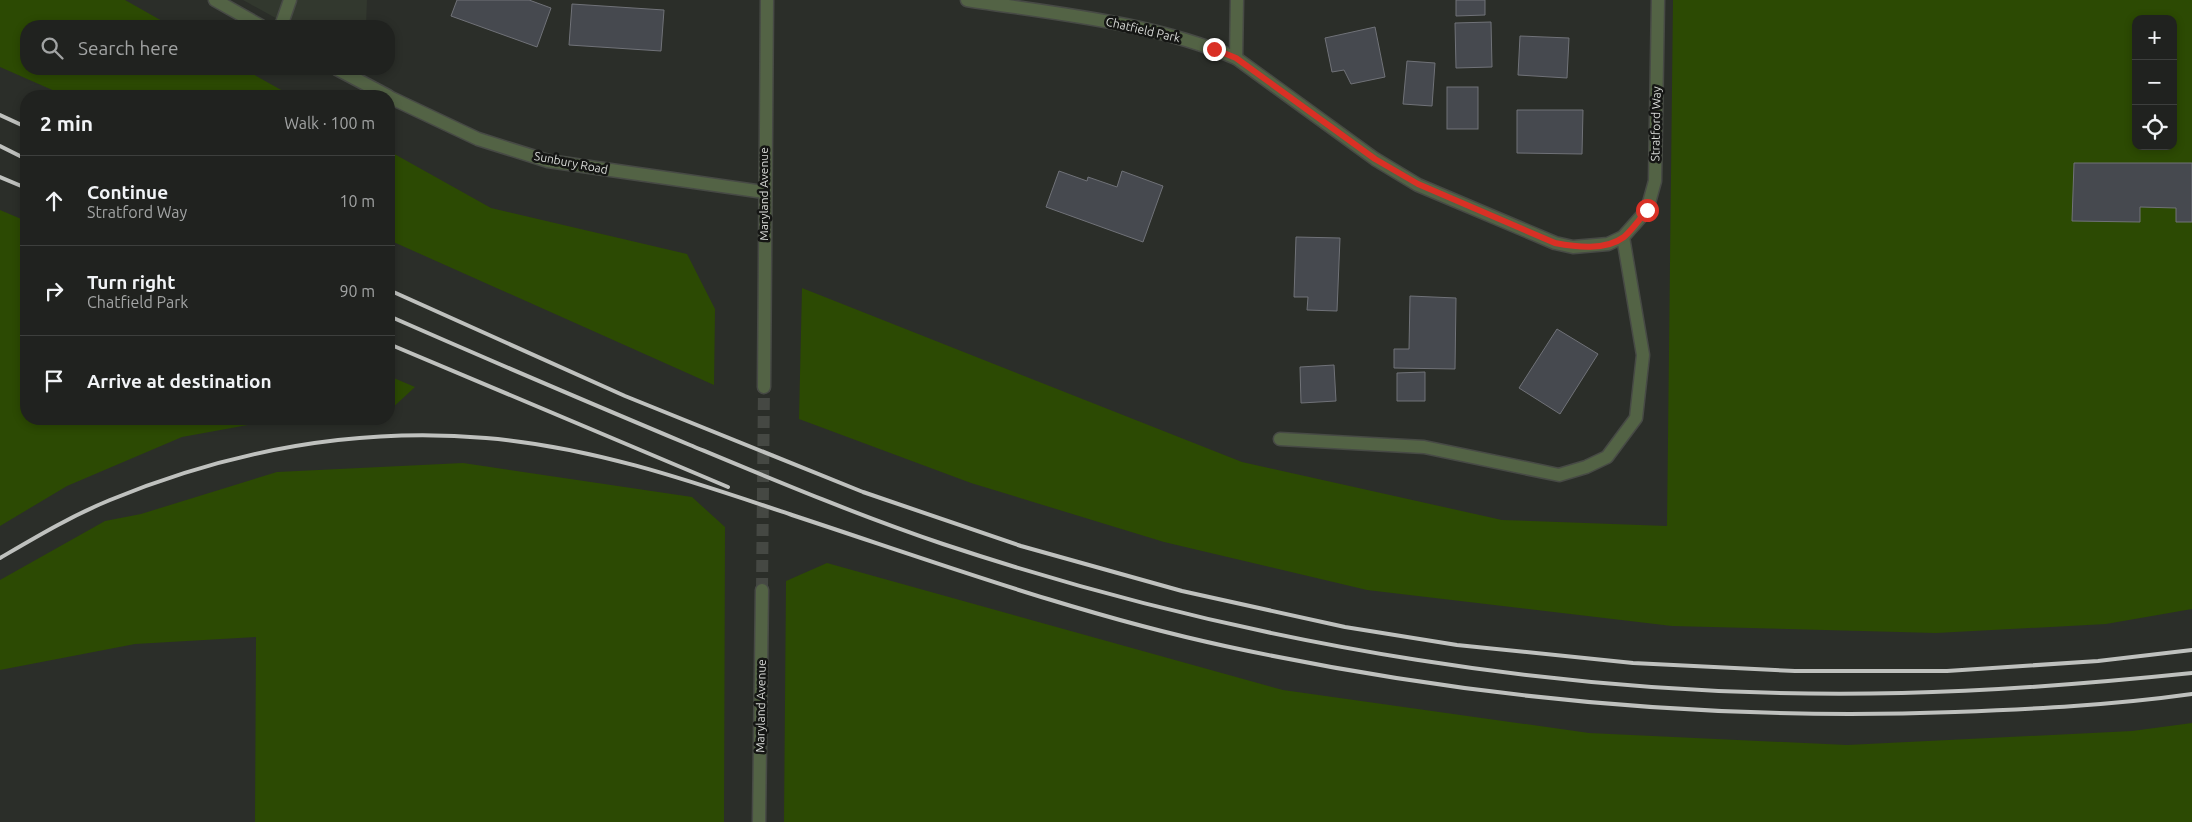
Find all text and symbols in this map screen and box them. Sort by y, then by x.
street label: Chatfield Park [1105,15,1182,44]
map controls [2132,15,2177,150]
button: + [2132,15,2177,60]
search box [20,20,395,75]
icon: search [38,34,66,62]
text: Search here [78,37,178,59]
route end [1203,38,1226,61]
button: − [2132,60,2177,105]
street label: Stratford Way [1648,86,1663,162]
button: locate [2132,105,2177,150]
text: 2 min [40,111,93,135]
text: Walk · 100 m [284,114,375,132]
street label: Maryland Avenue [757,147,770,241]
street label: Sunbury Road [533,149,609,176]
text: Continue [87,181,168,203]
icon: ahead [40,187,68,215]
text: 10 m [339,192,375,210]
route start [1636,199,1659,222]
text: Stratford Way [87,203,187,221]
text: Turn right [87,271,175,293]
icon: right [40,277,68,305]
text: 90 m [339,282,375,300]
text: Chatfield Park [87,293,188,311]
icon: arrive [40,367,68,395]
text: Arrive at destination [87,370,272,392]
street label: Maryland Avenue [753,659,768,753]

